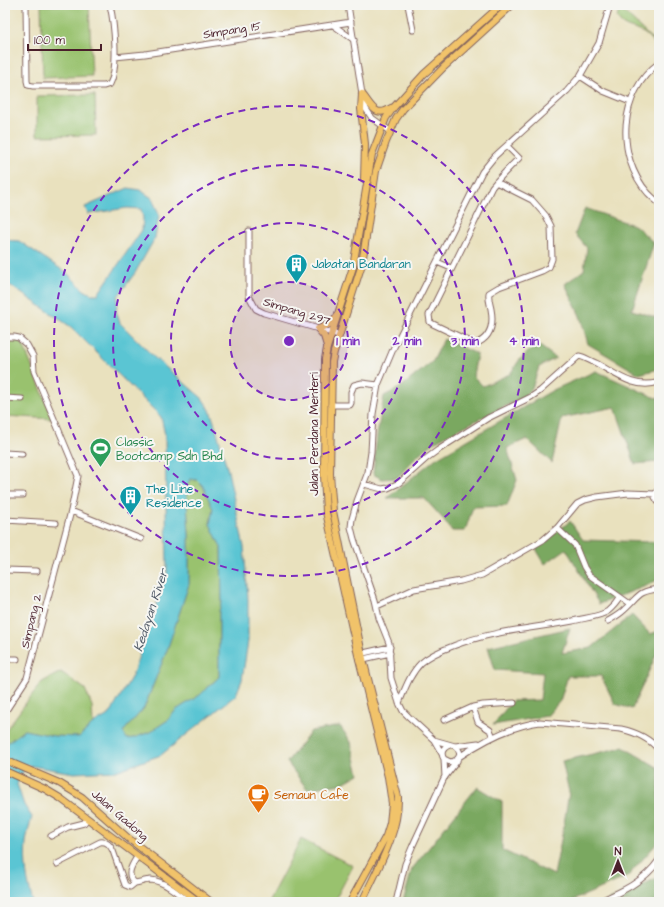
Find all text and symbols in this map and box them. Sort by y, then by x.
street label: Simpang 15 [202,17,263,44]
scale bar [28,26,101,52]
text: 100 m [34,32,65,49]
building icon: Jabatan Bandaran [283,251,309,284]
place label: Jabatan Bandaran [312,256,411,273]
street label: Simpang 297 [261,293,333,331]
text: 1 min [336,333,360,350]
text: 2 min [392,333,421,350]
text: 3 min [450,333,479,350]
text: 4 min [509,333,539,350]
centre of rings [282,334,296,348]
street label: Jalan Perdana Menteri [306,372,323,496]
place label: Classic Bootcamp Sdn Bhd [116,434,223,465]
sports icon: Classic Bootcamp Sdn Bhd [88,436,114,469]
place label: The Line Residence [146,481,202,512]
building icon: The Line Residence [117,483,143,516]
water label: Kedayan River [129,565,174,654]
street label: Simpang 2 [17,592,47,650]
cafe icon: Semaun Cafe [245,782,271,815]
street label: Jalan Gadong [87,786,152,846]
place label: Semaun Cafe [274,787,349,804]
north arrow [598,841,638,881]
text: N [615,844,622,859]

